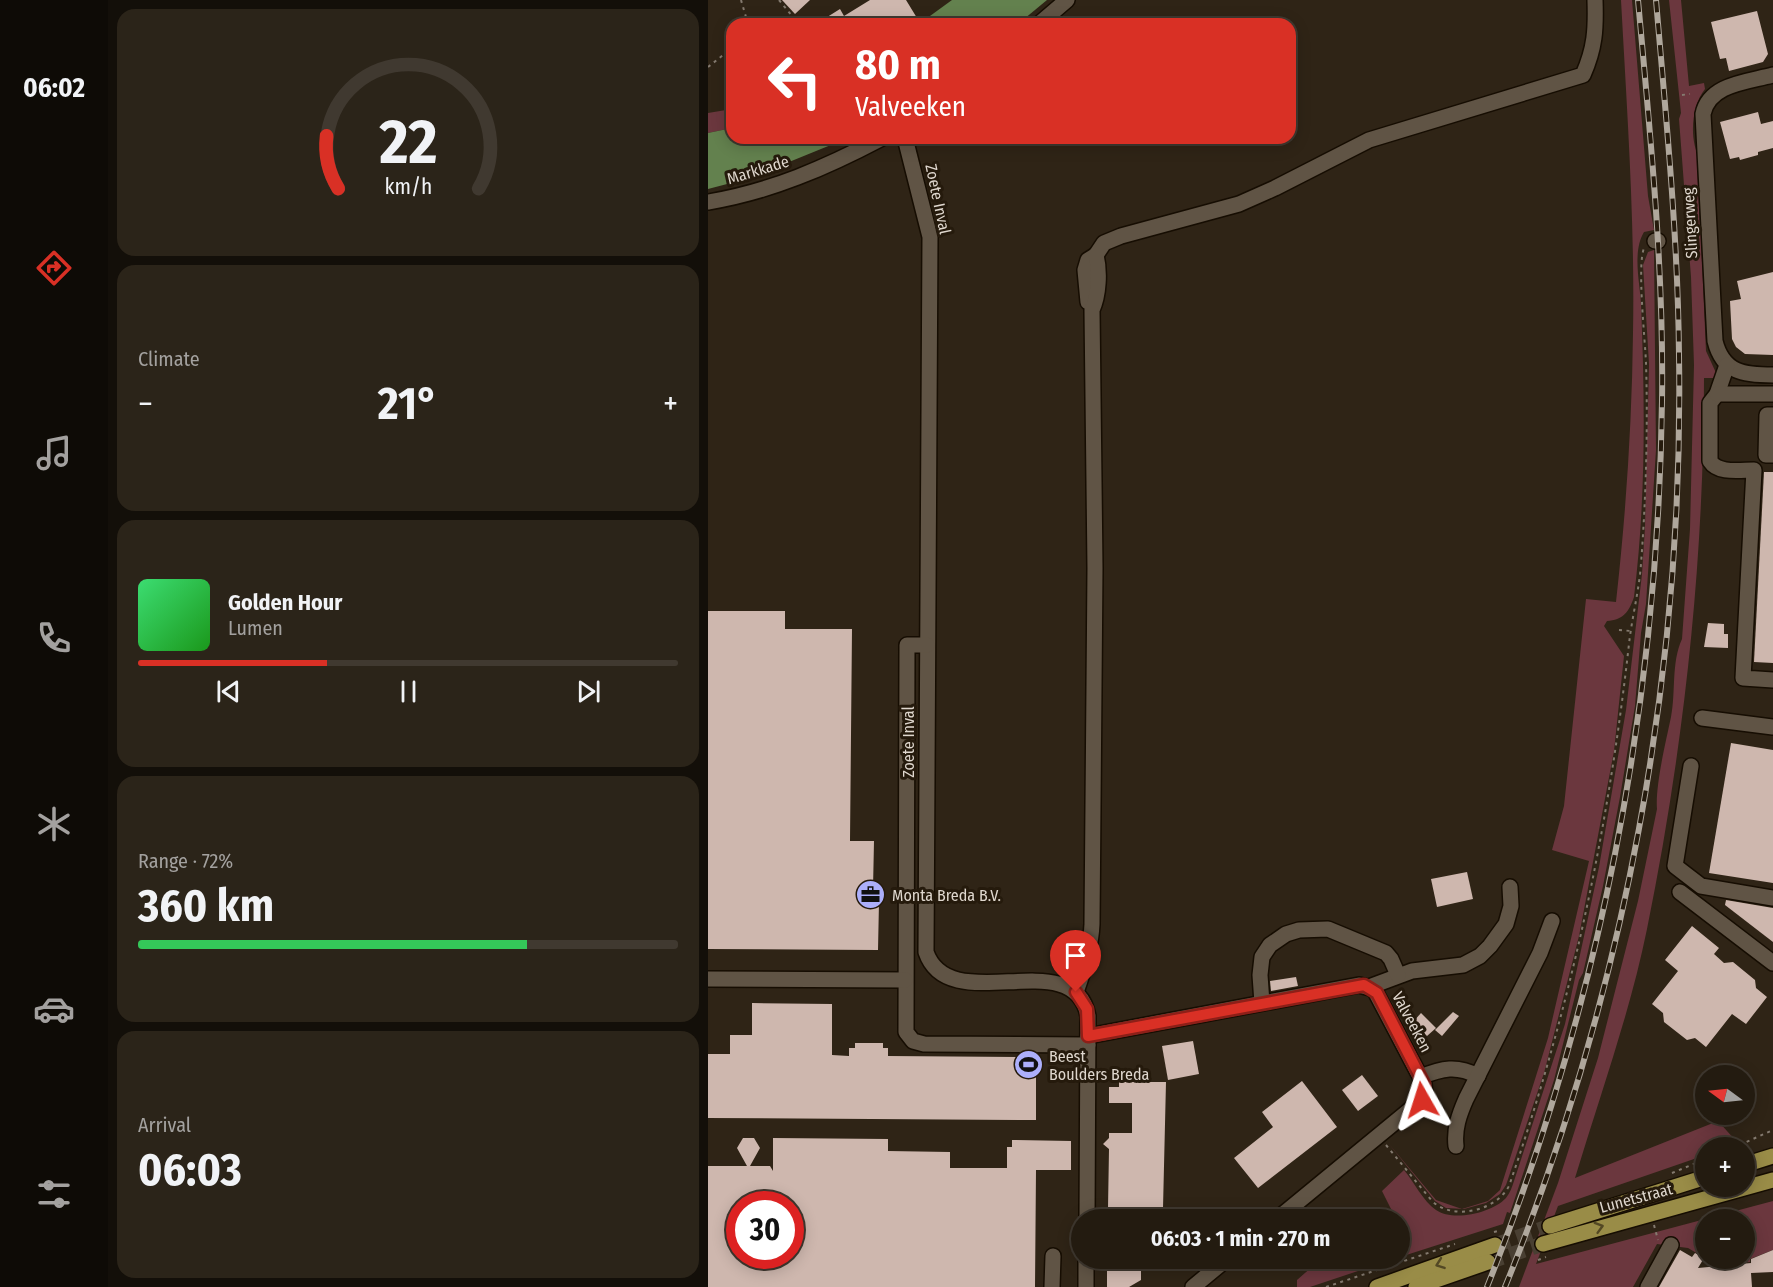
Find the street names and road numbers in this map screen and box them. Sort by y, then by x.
street label: Markkade [725,152,791,188]
street label: Zoete Inval [921,162,955,236]
street label: Slingerweg [1679,186,1701,259]
street label: Zoete Inval [899,706,918,778]
street label: Valveeken [1388,989,1436,1055]
street label: Lunetstraat [1597,1179,1675,1217]

